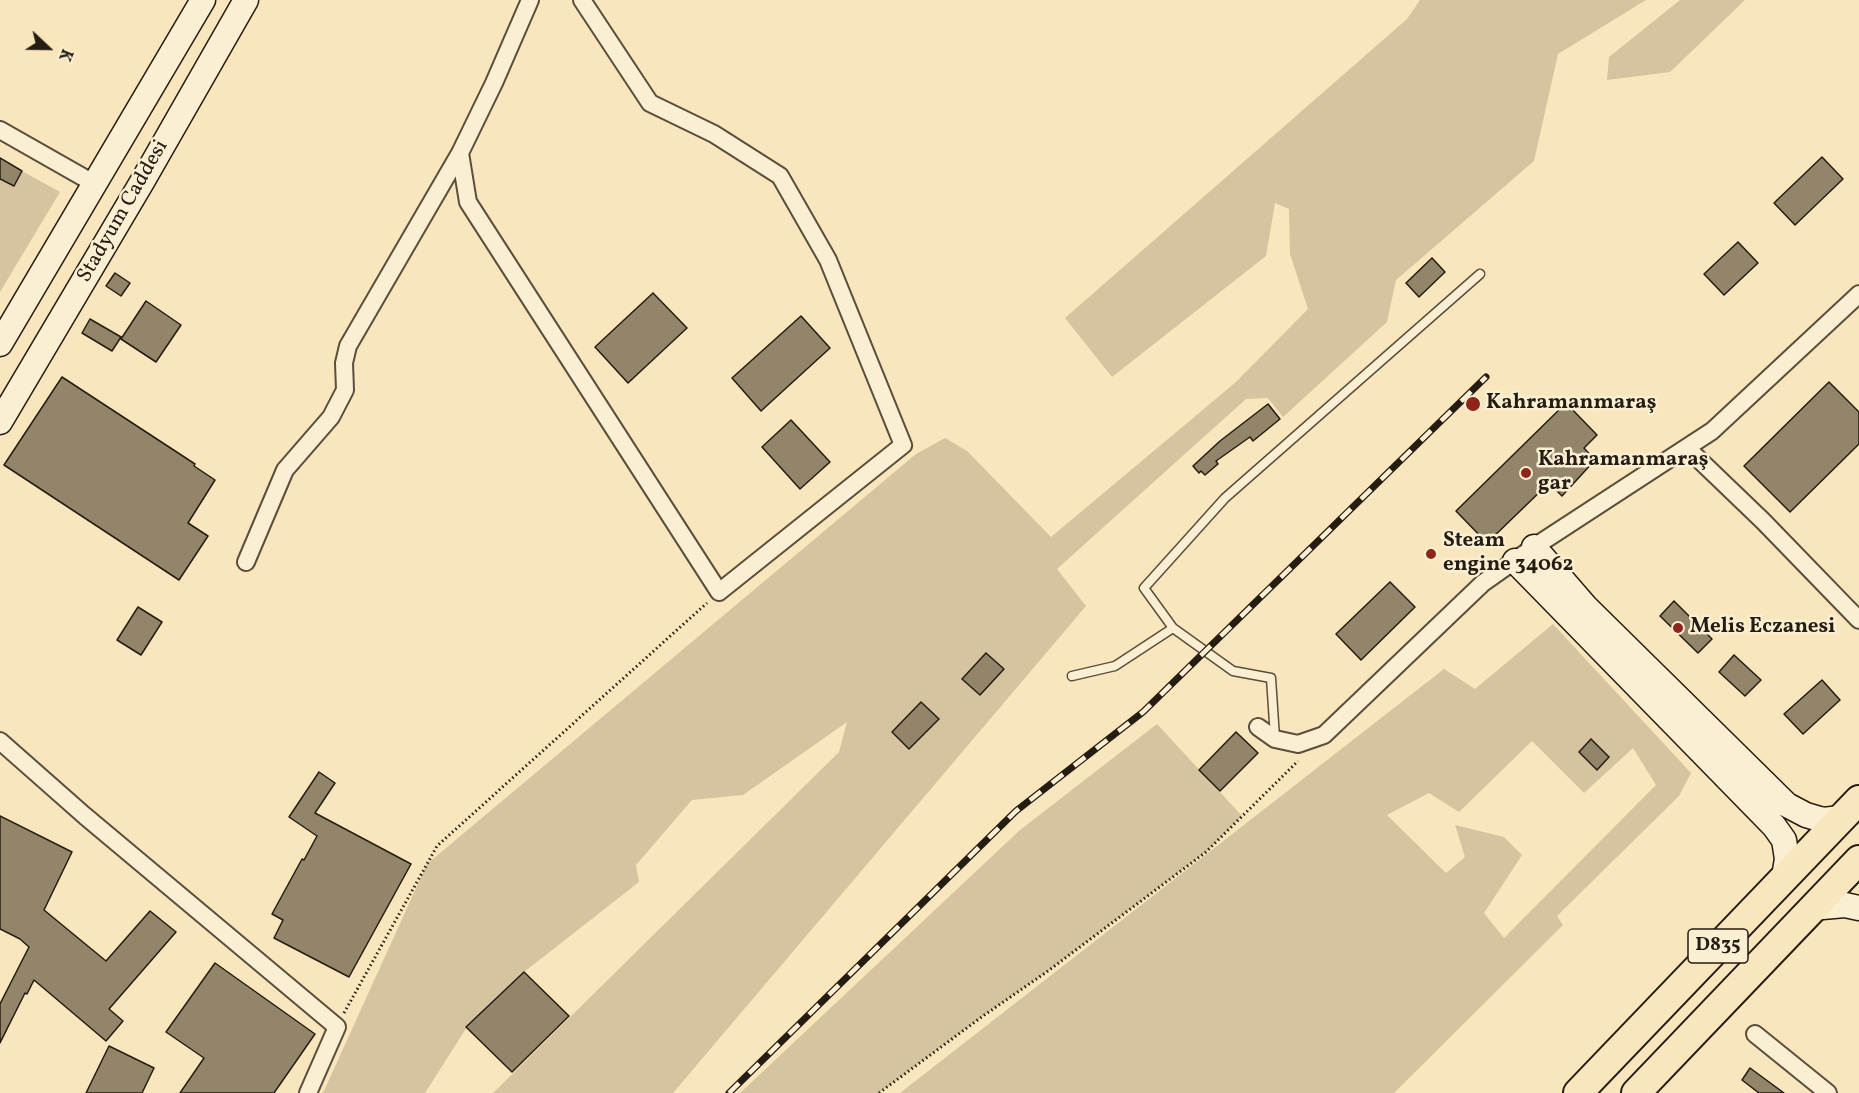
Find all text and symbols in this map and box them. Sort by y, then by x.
north arrow [18,18,78,78]
text: K [52,45,77,64]
street label: Stadyum Caddesi [73,136,175,288]
place label: Kahramanmaraş [1486,391,1656,417]
marker: Kahramanmaraş [1464,395,1482,413]
place label: Kahramanmaraş gar [1538,448,1708,498]
marker: Kahramanmaraş gar [1519,466,1533,480]
place label: Steam engine 34062 [1443,529,1573,579]
marker: Steam engine 34062 [1424,547,1438,561]
place label: Melis Eczanesi [1690,615,1835,641]
marker: Melis Eczanesi [1671,621,1685,635]
road number: D835 [1688,929,1748,963]

